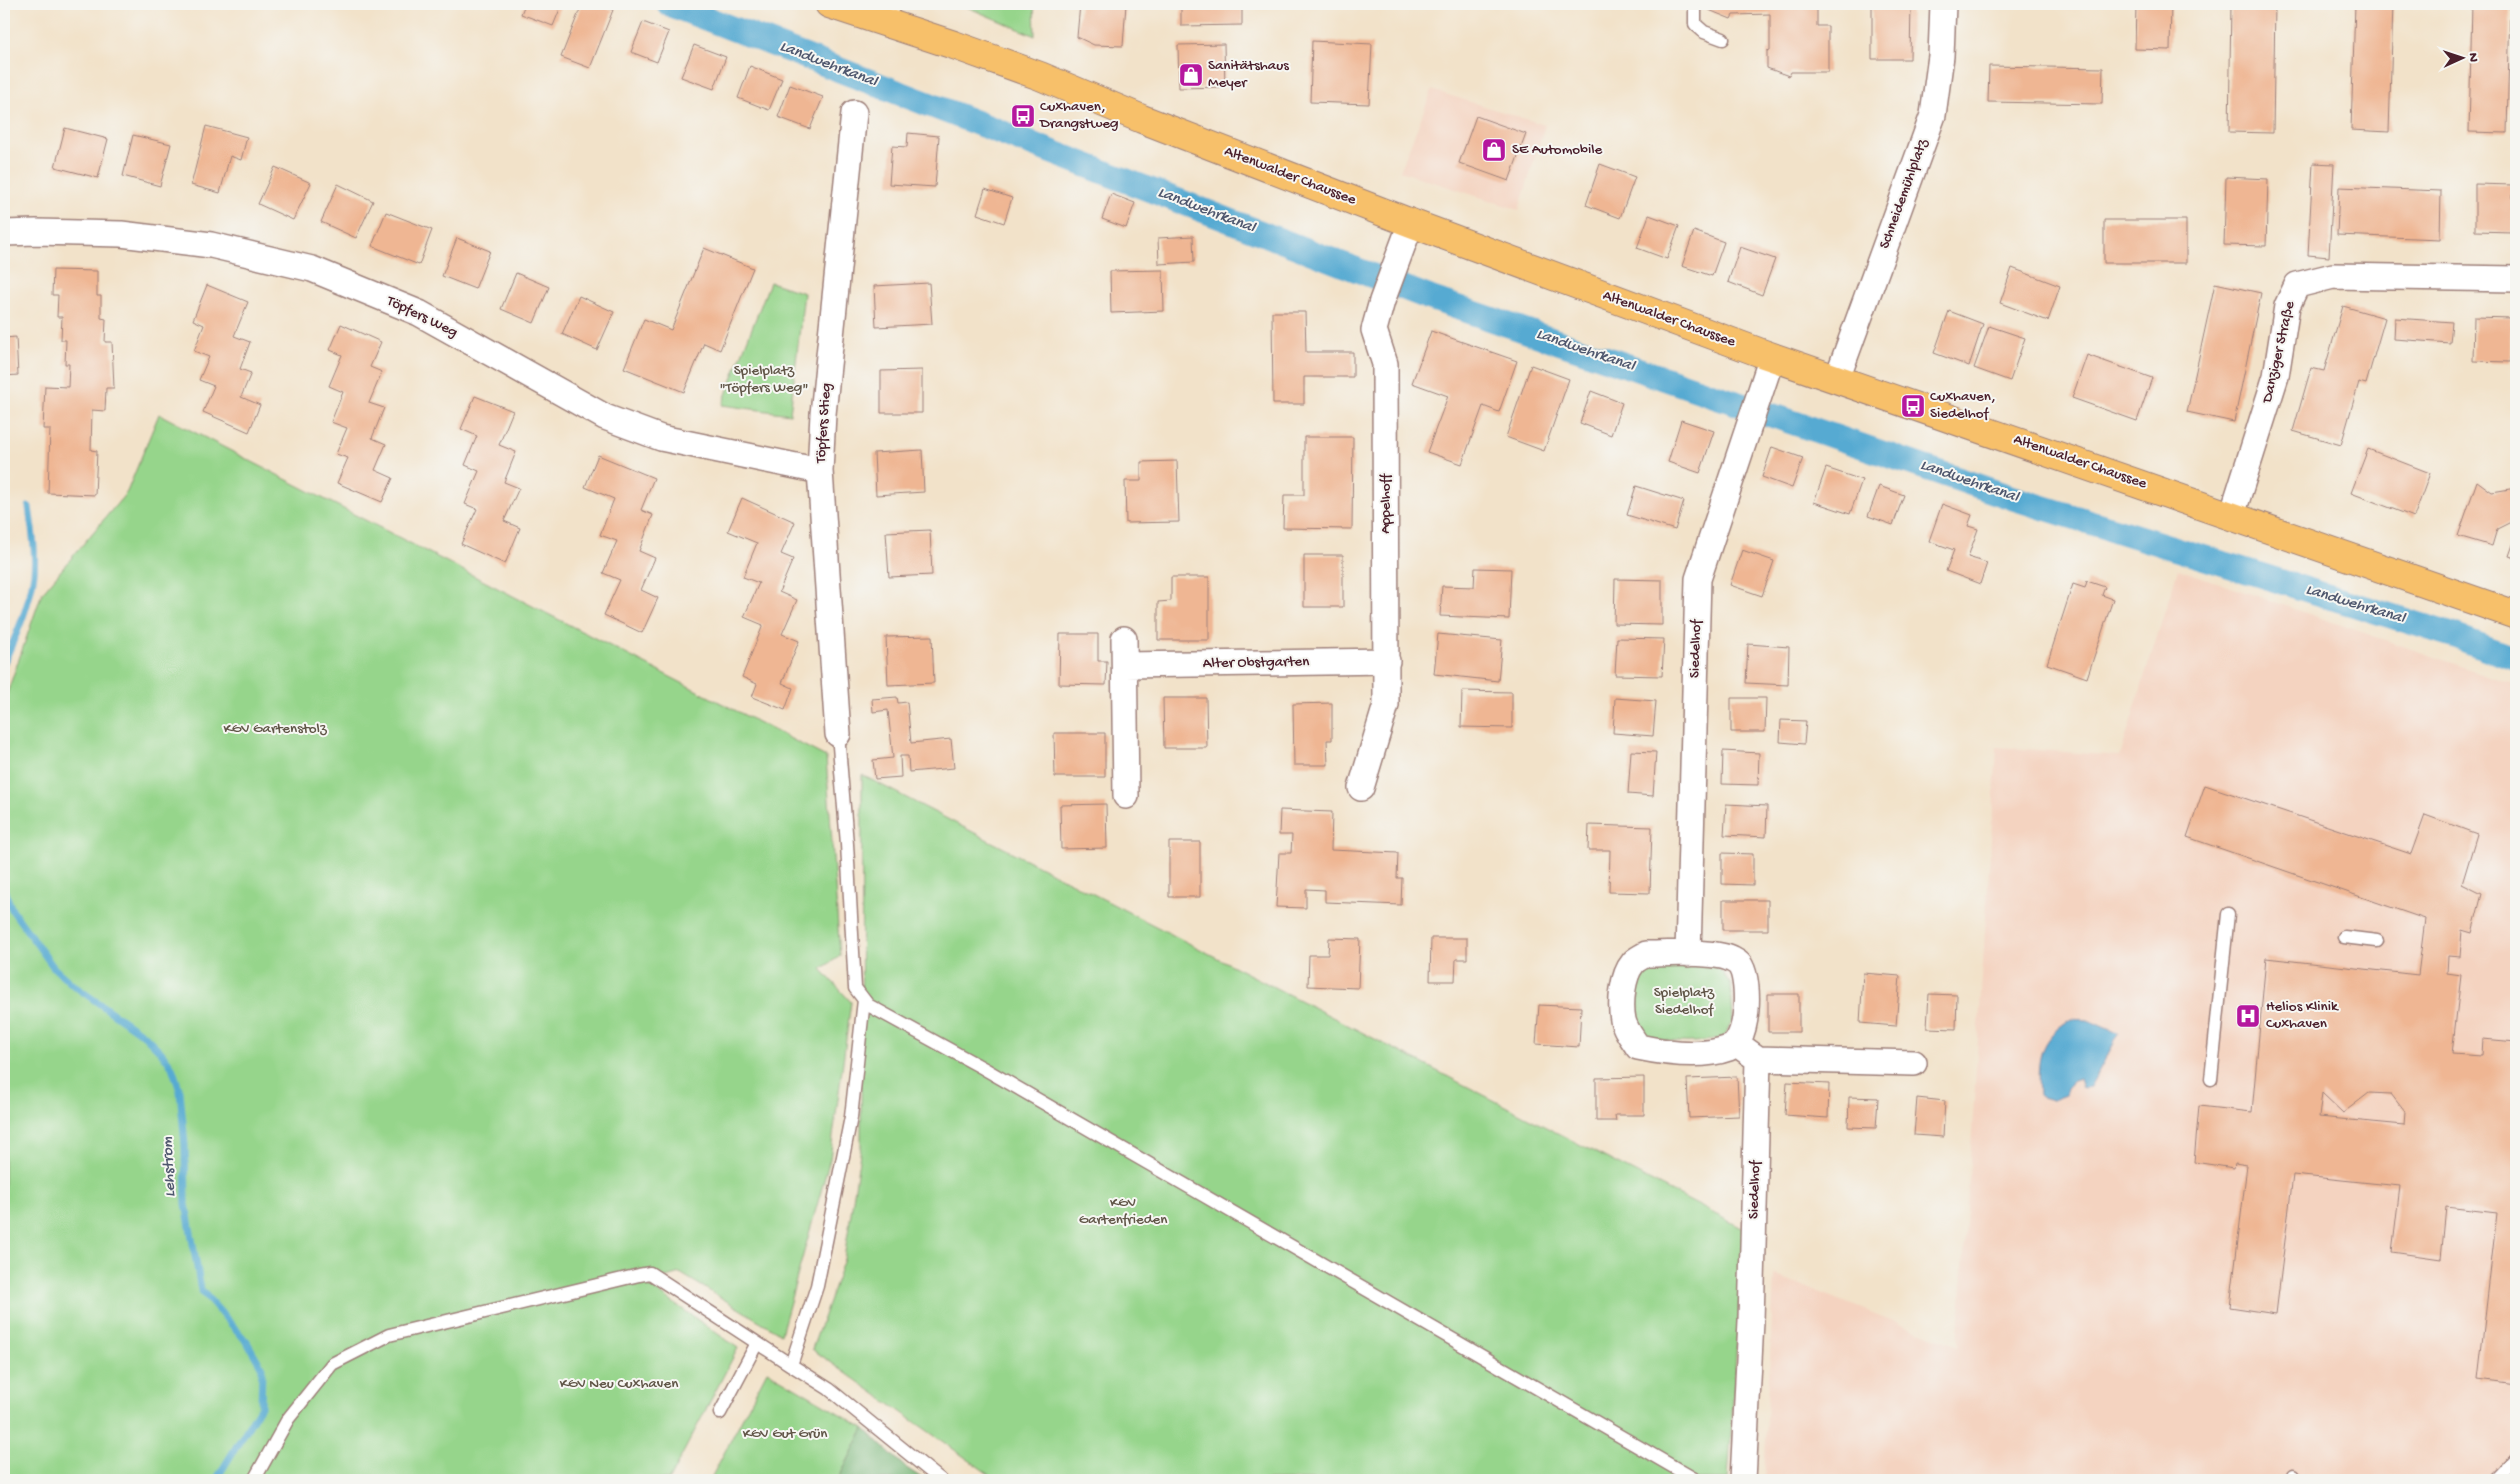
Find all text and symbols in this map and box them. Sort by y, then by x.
north arrow [2438,32,2488,82]
water label: Landwehrkanal [777,38,881,93]
text: N [2464,52,2481,62]
place label: Sanitätshaus Meyer [1208,57,1289,92]
shop icon: Sanitätshaus Meyer [1178,62,1204,88]
place label: Cuxhaven, Drangstweg [1039,98,1119,133]
bus stop icon: Cuxhaven, Drangstweg [1010,103,1036,129]
street label: Schneidemühlplatz [1876,136,1932,251]
shop icon: SE Automobile [1481,137,1507,163]
place label: SE Automobile [1512,141,1603,159]
street label: Altenwalder Chaussee [1221,143,1359,210]
water label: Landwehrkanal [1155,184,1259,239]
street label: Altenwalder Chaussee [1600,287,1738,351]
street label: Töpfers Weg [383,292,460,342]
street label: Danziger Straße [2258,299,2300,406]
water label: Landwehrkanal [1533,325,1638,377]
park label: Spielplatz "Töpfers Weg" [719,362,809,397]
street label: Töpfers Stieg [812,382,836,465]
place label: Cuxhaven, Siedelhof [1930,388,1996,423]
bus stop icon: Cuxhaven, Siedelhof [1900,393,1926,419]
street label: Altenwalder Chaussee [2011,431,2149,493]
water label: Landwehrkanal [1917,456,2022,508]
street label: Appelhoff [1377,473,1395,534]
water label: Landwehrkanal [2303,581,2408,630]
street label: Siedelhof [1686,618,1706,678]
street label: Alter Obstgarten [1203,653,1309,673]
park label: KGV Gartenstolz [223,720,327,738]
park label: Spielplatz Siedelhof [1654,984,1715,1019]
place label: Helios Klinik Cuxhaven [2266,998,2339,1033]
hospital icon: Helios Klinik Cuxhaven [2235,1003,2261,1029]
water label: Lehstrom [159,1136,181,1198]
street label: Siedelhof [1745,1159,1765,1219]
park label: KGV Gartenfrieden [1079,1194,1167,1229]
park label: KGV Neu Cuxhaven [560,1375,678,1393]
park label: KGV Gut Grün [743,1425,827,1443]

